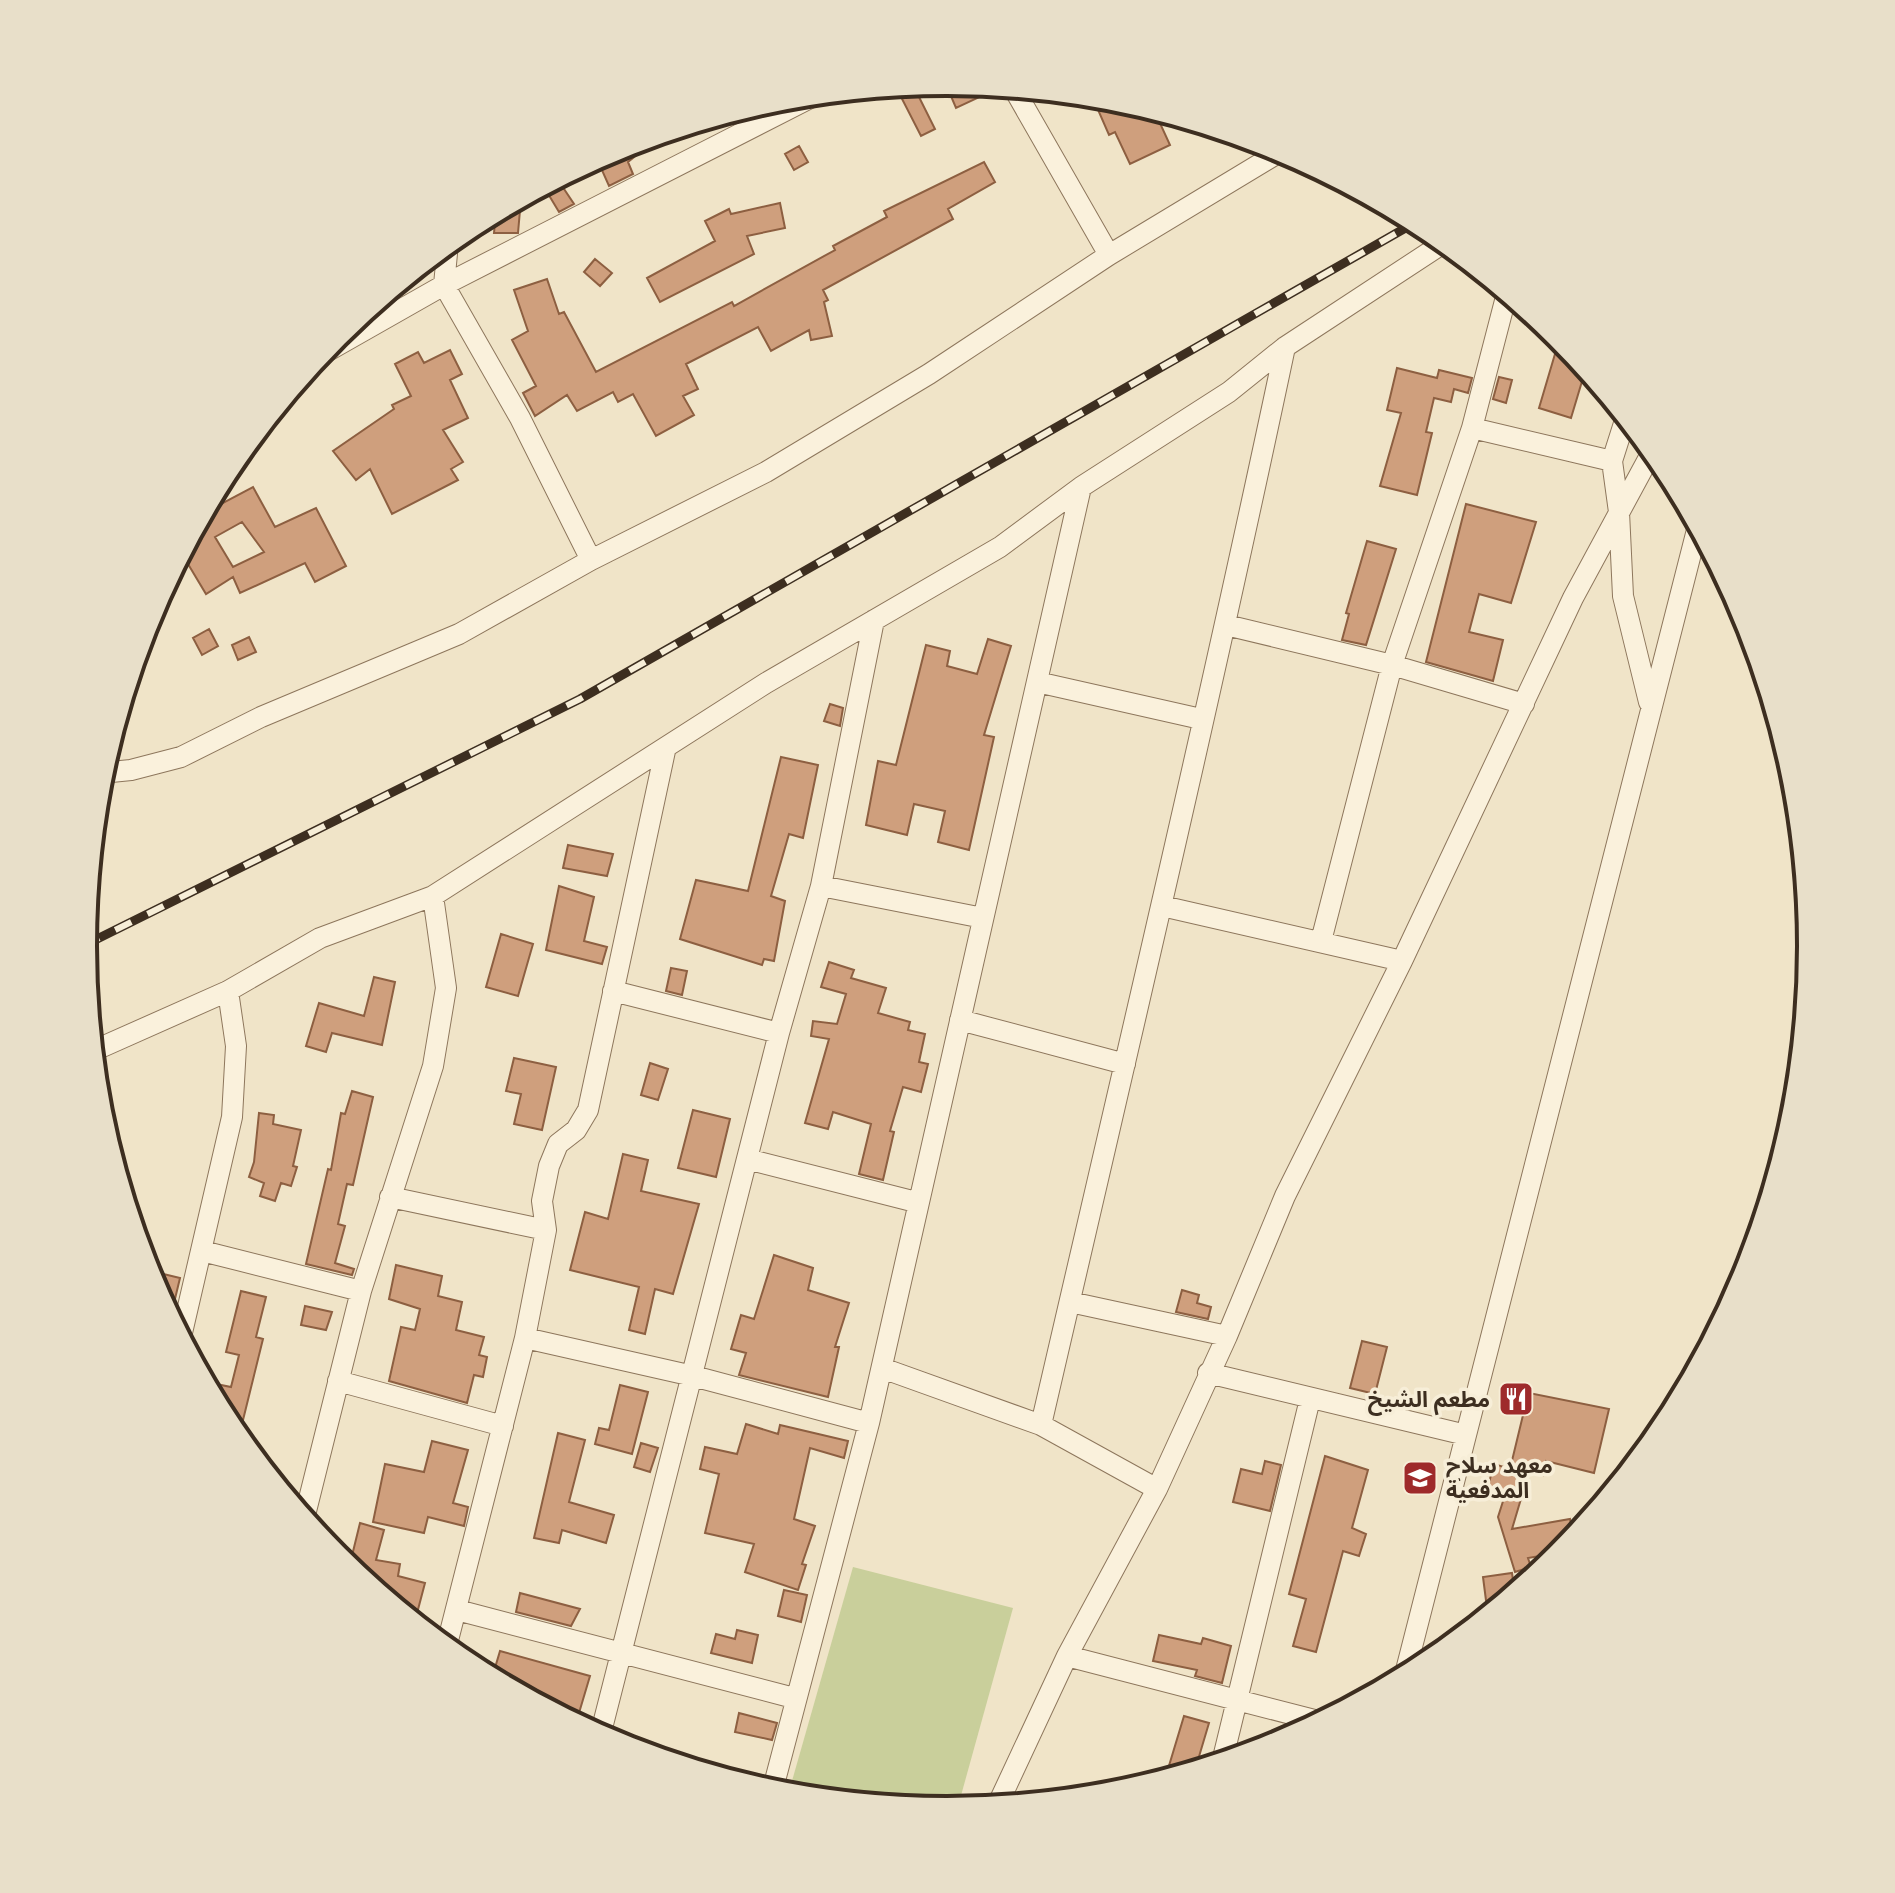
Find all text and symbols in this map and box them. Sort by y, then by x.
restaurant icon: مطعم الشيخ [1497,1380,1535,1418]
place label: مطعم الشيخ [1368,1385,1490,1416]
place label: معهد سلاح المدفعية [1446,1451,1553,1504]
school or university icon: معهد سلاح المدفعية [1401,1459,1439,1497]

